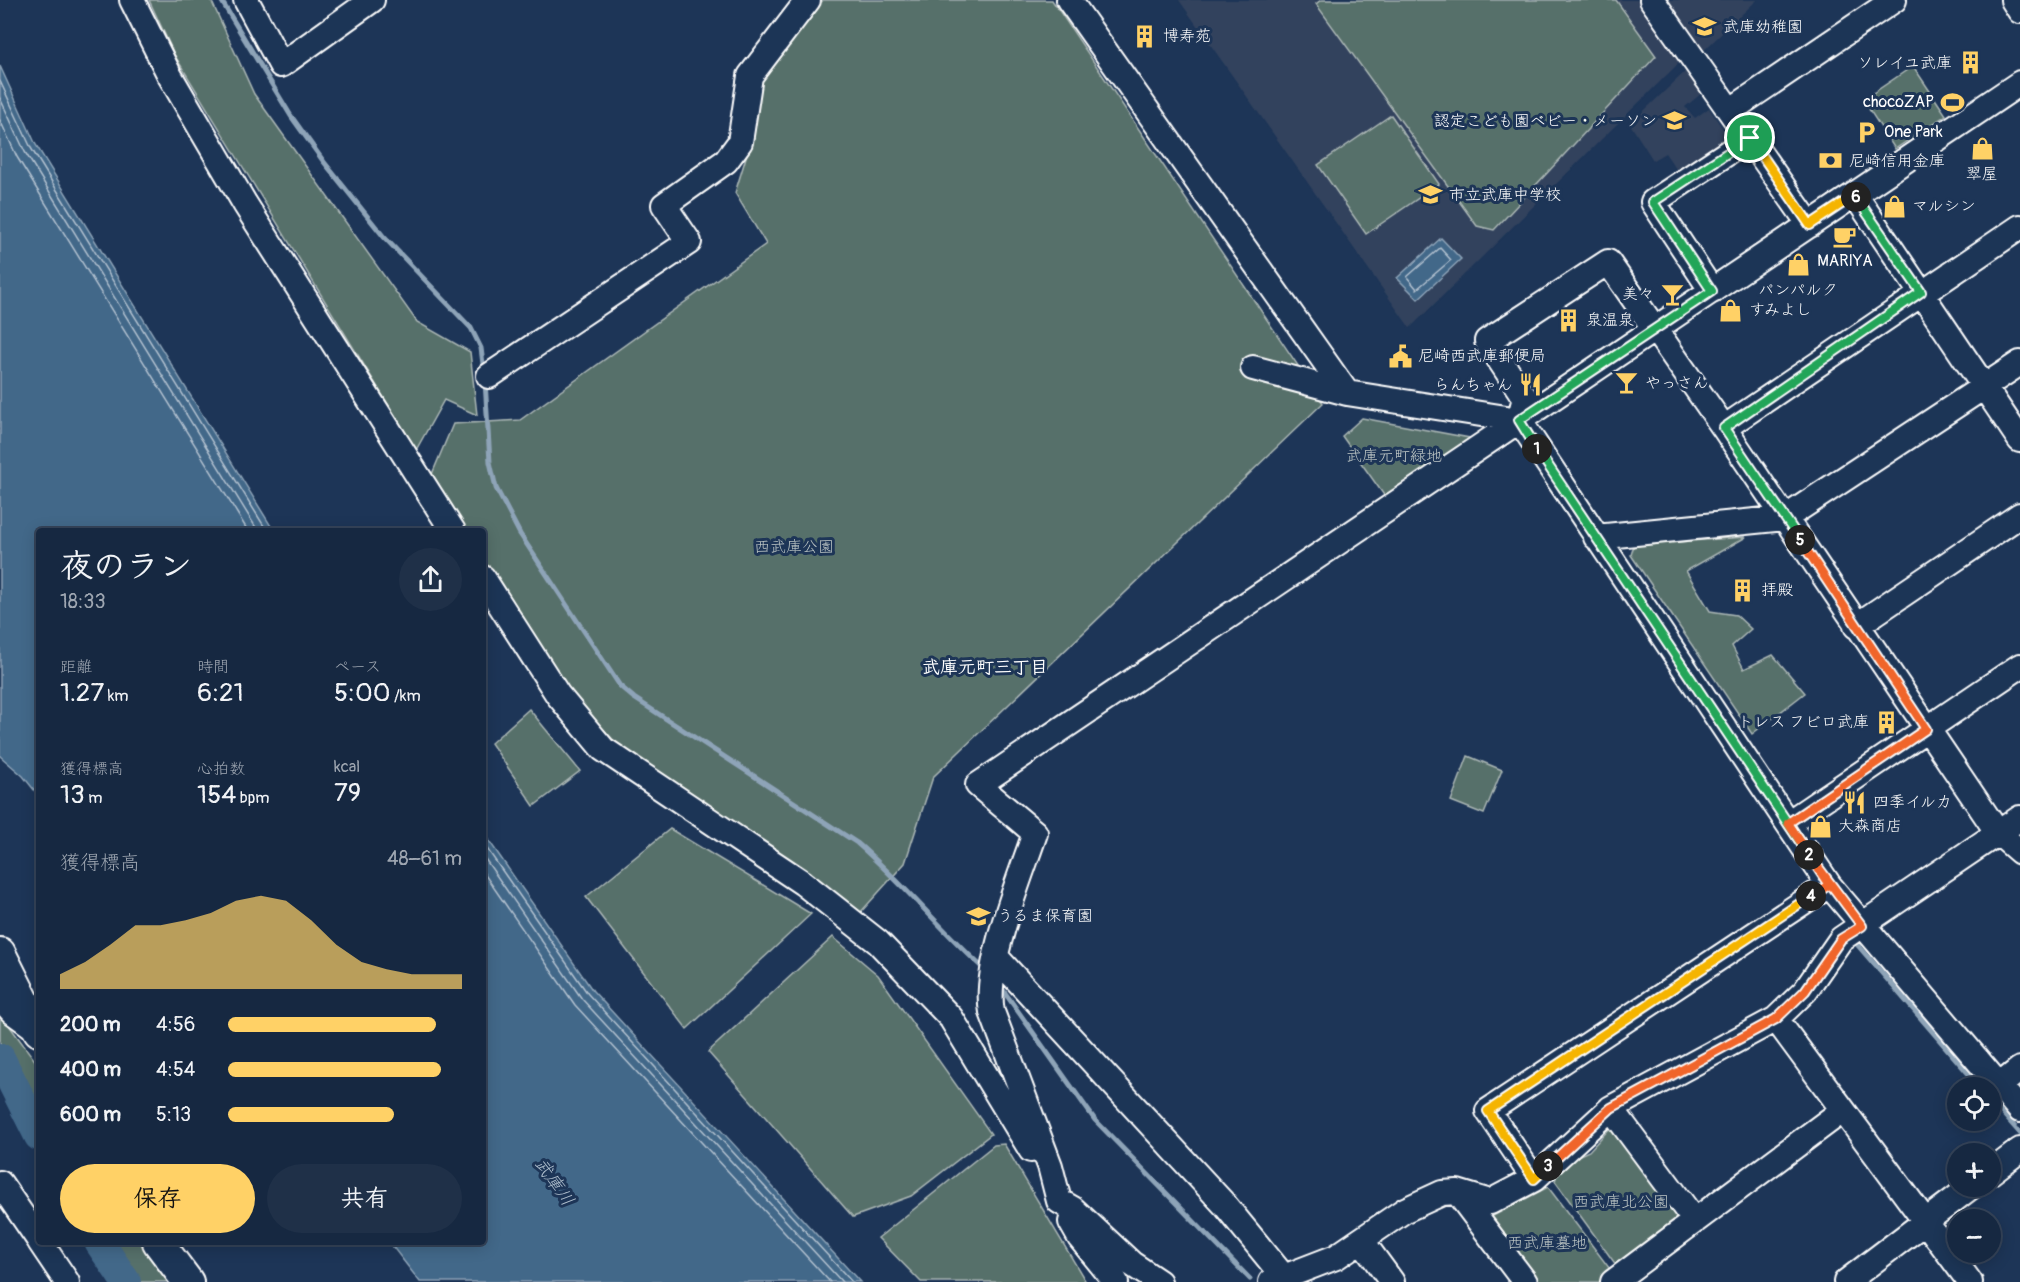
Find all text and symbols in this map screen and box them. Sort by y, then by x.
school or university icon: 武庫幼稚園 [1692,14,1718,40]
place label: 武庫幼稚園 [1723,17,1803,37]
building icon: 博寿苑 [1132,23,1158,49]
place label: 博寿苑 [1163,26,1211,46]
building icon: ソレイユ武庫 [1957,50,1983,76]
place label: ソレイユ武庫 [1857,53,1952,73]
sports icon: chocoZAP [1939,89,1965,115]
place label: chocoZAP [1863,92,1934,112]
school or university icon: 認定こども園ベビー・メーソン [1662,108,1688,134]
place label: 認定こども園ベビー・メーソン [1434,111,1657,131]
pin [1724,112,1775,163]
parking icon: One Park [1853,119,1879,145]
icon: arrive [1733,121,1766,154]
place label: One Park [1884,122,1943,142]
shop icon: 翠屋 [1969,136,1995,162]
bank icon: 尼崎信用金庫 [1818,148,1844,174]
place label: 尼崎信用金庫 [1849,151,1945,171]
place label: 翠屋 [1966,164,1998,184]
school or university icon: 市立武庫中学校 [1418,182,1444,208]
pin: 6 [1841,182,1871,212]
place label: 市立武庫中学校 [1449,185,1561,205]
text: 6 [1851,187,1861,207]
shop icon: マルシン [1881,193,1907,219]
place label: マルシン [1912,196,1976,216]
cafe icon: MARIYA [1832,223,1858,249]
place label: MARIYA [1817,251,1873,271]
shop icon: パンパルク [1785,252,1811,278]
place label: パンパルク [1758,280,1838,300]
bar icon: 美々 [1659,281,1685,307]
place label: 美々 [1622,284,1654,304]
shop icon: すみよし [1718,297,1744,323]
place label: すみよし [1749,300,1812,320]
building icon: 泉温泉 [1555,307,1581,333]
place label: 泉温泉 [1586,310,1634,330]
public building icon: 尼崎西武庫郵便局 [1387,343,1413,369]
place label: 尼崎西武庫郵便局 [1418,346,1546,366]
bar icon: やっさん [1614,370,1640,396]
restaurant icon: らんちゃん [1518,372,1544,398]
place label: やっさん [1645,373,1709,393]
place label: らんちゃん [1434,375,1513,395]
pin: 1 [1522,434,1552,464]
text: 1 [1534,439,1540,459]
park label: 武庫元町緑地 [1346,446,1442,466]
pin: 5 [1785,525,1815,555]
text: 5 [1796,530,1804,550]
park label: 西武庫公園 [754,537,834,557]
text: 夜のラン [60,546,192,587]
button: share [399,548,462,611]
building icon: 拝殿 [1730,577,1756,603]
place label: 拝殿 [1761,580,1793,600]
text: 18:33 [60,589,106,614]
district label: 武庫元町三丁目 [922,656,1048,679]
text: 距離 [60,657,92,677]
text: 時間 [197,657,229,677]
text: ペース [334,657,381,677]
text: 1.27 [60,677,104,709]
text: 6:21 [197,677,244,709]
text: 5:00 [334,677,391,709]
text: km [104,686,129,706]
text: /km [391,686,421,706]
building icon: トレス フビロ武庫 [1874,709,1900,735]
place label: トレス フビロ武庫 [1738,712,1869,732]
text: kcal [334,757,360,777]
text: 獲得標高 [60,759,124,779]
text: 心拍数 [197,759,245,779]
text: 79 [334,777,361,809]
text: 13 [60,779,85,811]
text: 154 [197,779,236,811]
text: m [85,788,102,808]
text: bpm [236,788,269,808]
restaurant icon: 四季イルカ [1842,789,1868,815]
place label: 四季イルカ [1873,792,1952,812]
shop icon: 大森商店 [1807,813,1833,839]
place label: 大森商店 [1838,816,1902,836]
pin: 2 [1794,840,1824,870]
text: 2 [1805,845,1813,865]
text: 48–61 m [387,846,462,871]
text: 獲得標高 [60,850,140,875]
pin: 4 [1796,881,1826,911]
text: 4 [1806,886,1816,906]
school or university icon: うるま保育園 [966,903,992,929]
place label: うるま保育園 [997,906,1093,926]
text: 200 m [60,1012,121,1037]
text: 4:56 [156,1012,195,1037]
text: 400 m [60,1057,121,1082]
text: 4:54 [156,1057,195,1082]
map controls [1947,1077,2001,1263]
button: locate [1947,1077,2001,1131]
text: 600 m [60,1102,121,1127]
text: 5:13 [156,1102,191,1127]
button: + [1947,1143,2001,1197]
pin: 3 [1533,1151,1563,1181]
water label: 武庫川 [529,1153,579,1211]
text: 3 [1544,1156,1552,1176]
button: 保存 [60,1164,255,1233]
button: 共有 [267,1164,462,1233]
park label: 西武庫北公園 [1573,1192,1669,1212]
button: − [1947,1209,2001,1263]
park label: 西武庫墓地 [1507,1233,1587,1253]

